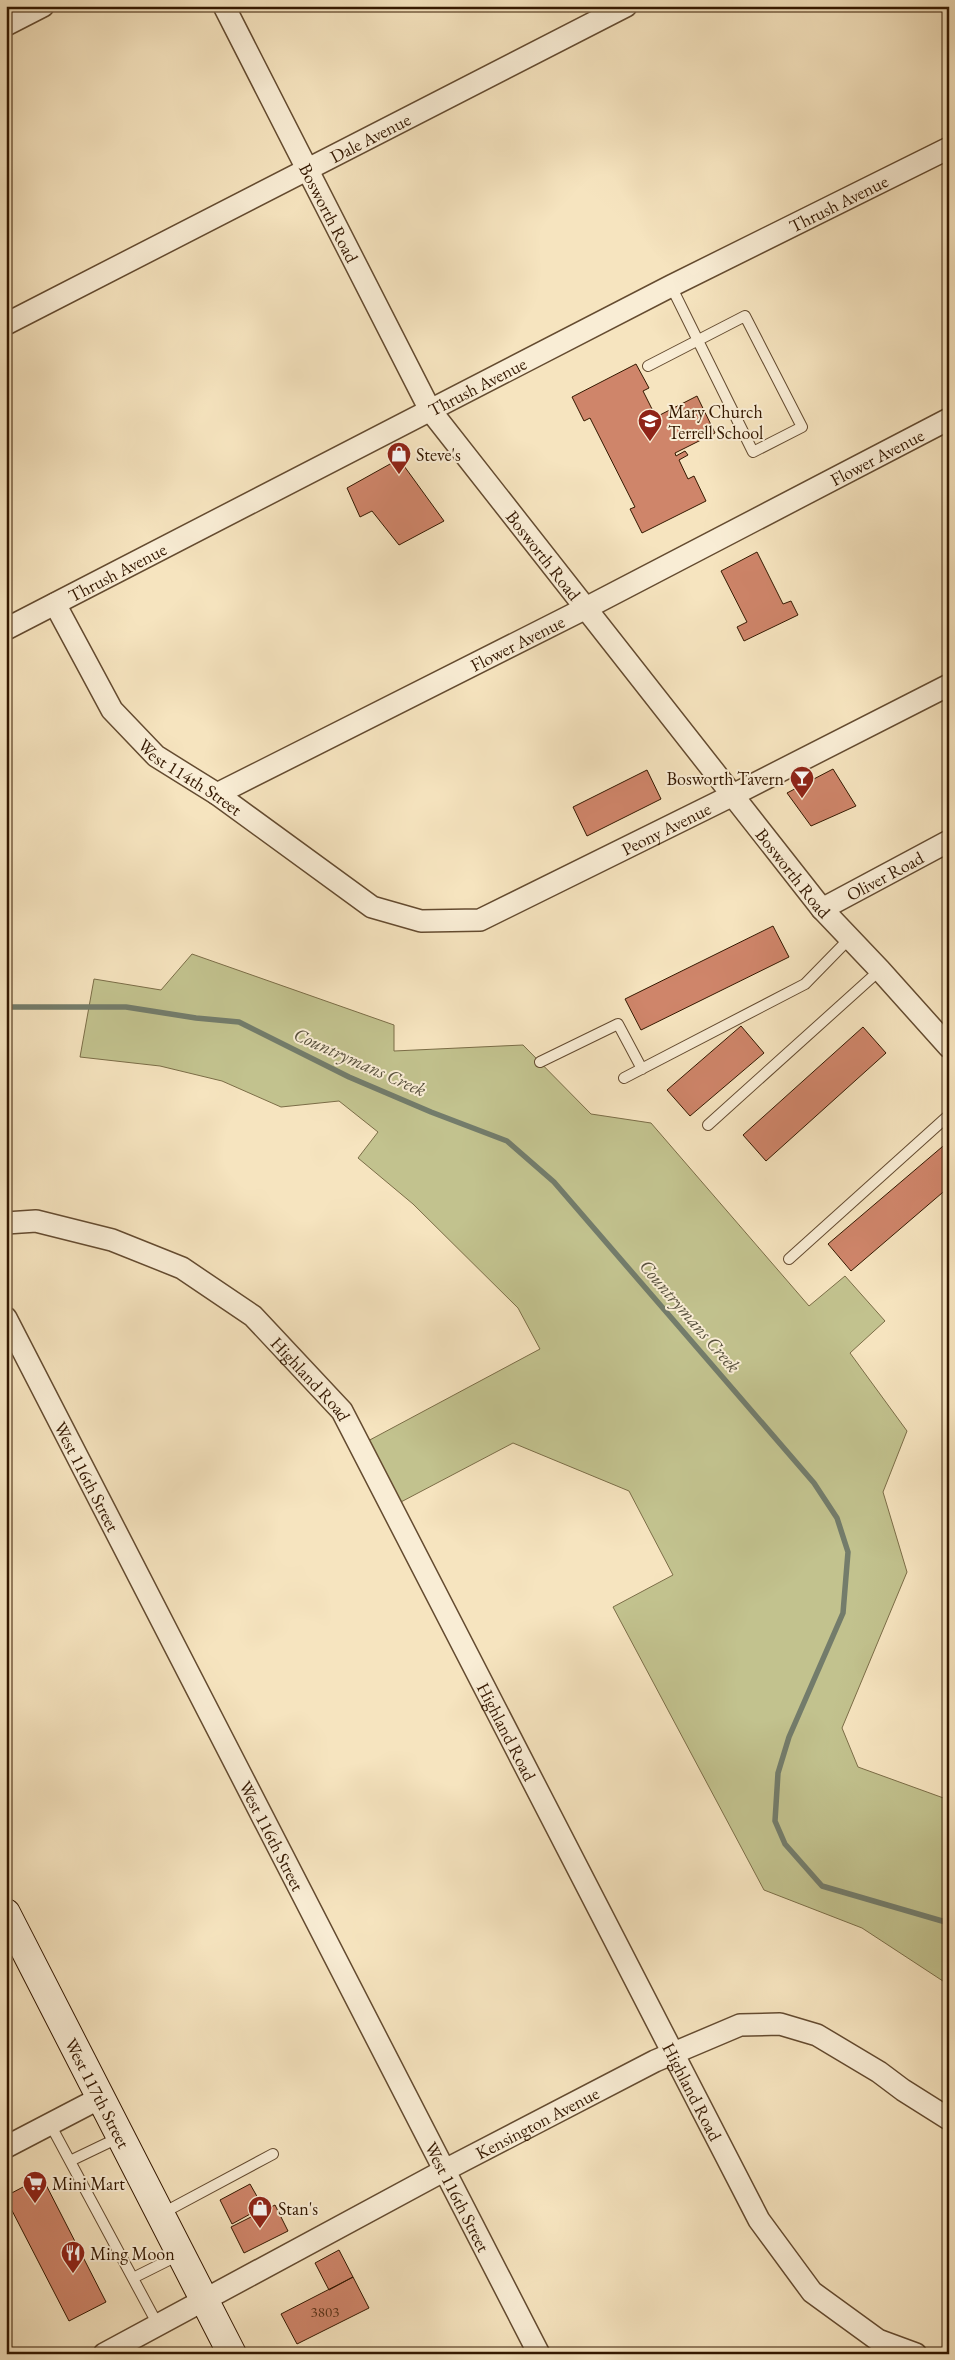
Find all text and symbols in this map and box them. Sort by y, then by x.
street label: Dale Avenue [326,107,414,168]
street label: Bosworth Road [295,159,365,267]
street label: Thrush Avenue [785,169,891,237]
street label: Thrush Avenue [424,351,530,421]
place label: Mary Church Terrell School [668,400,763,444]
school or university icon: Mary Church Terrell School [637,408,663,442]
street label: Flower Avenue [826,423,927,490]
shop icon: Steve's [386,441,412,475]
place label: Steve's [416,443,461,466]
street label: Bosworth Road [501,505,587,606]
street label: Thrush Avenue [64,537,170,607]
street label: Flower Avenue [466,609,568,676]
street label: West 114th Street [134,733,247,820]
bar icon: Bosworth Tavern [789,765,815,799]
place label: Bosworth Tavern [666,767,784,790]
street label: Peony Avenue [617,796,714,860]
street label: Bosworth Road [751,823,837,923]
street label: Oliver Road [842,845,928,906]
water label: Countrymans Creek [290,1022,430,1103]
water label: Countrymans Creek [634,1254,746,1378]
street label: Highland Road [266,1331,357,1425]
street label: West 116th Street [50,1417,125,1536]
street label: Highland Road [472,1678,542,1785]
street label: West 116th Street [234,1777,310,1895]
street label: West 117th Street [60,2034,136,2152]
street label: Highland Road [658,2038,728,2145]
street label: Kensington Avenue [471,2081,602,2164]
street label: West 116th Street [420,2138,496,2256]
supermarket icon: Mini Mart [22,2170,48,2204]
place label: Mini Mart [52,2172,125,2195]
shop icon: Stan's [247,2195,273,2229]
place label: Stan's [278,2197,318,2220]
restaurant icon: Ming Moon [60,2240,86,2274]
place label: Ming Moon [90,2242,175,2265]
house number: 3803 [311,2302,339,2321]

